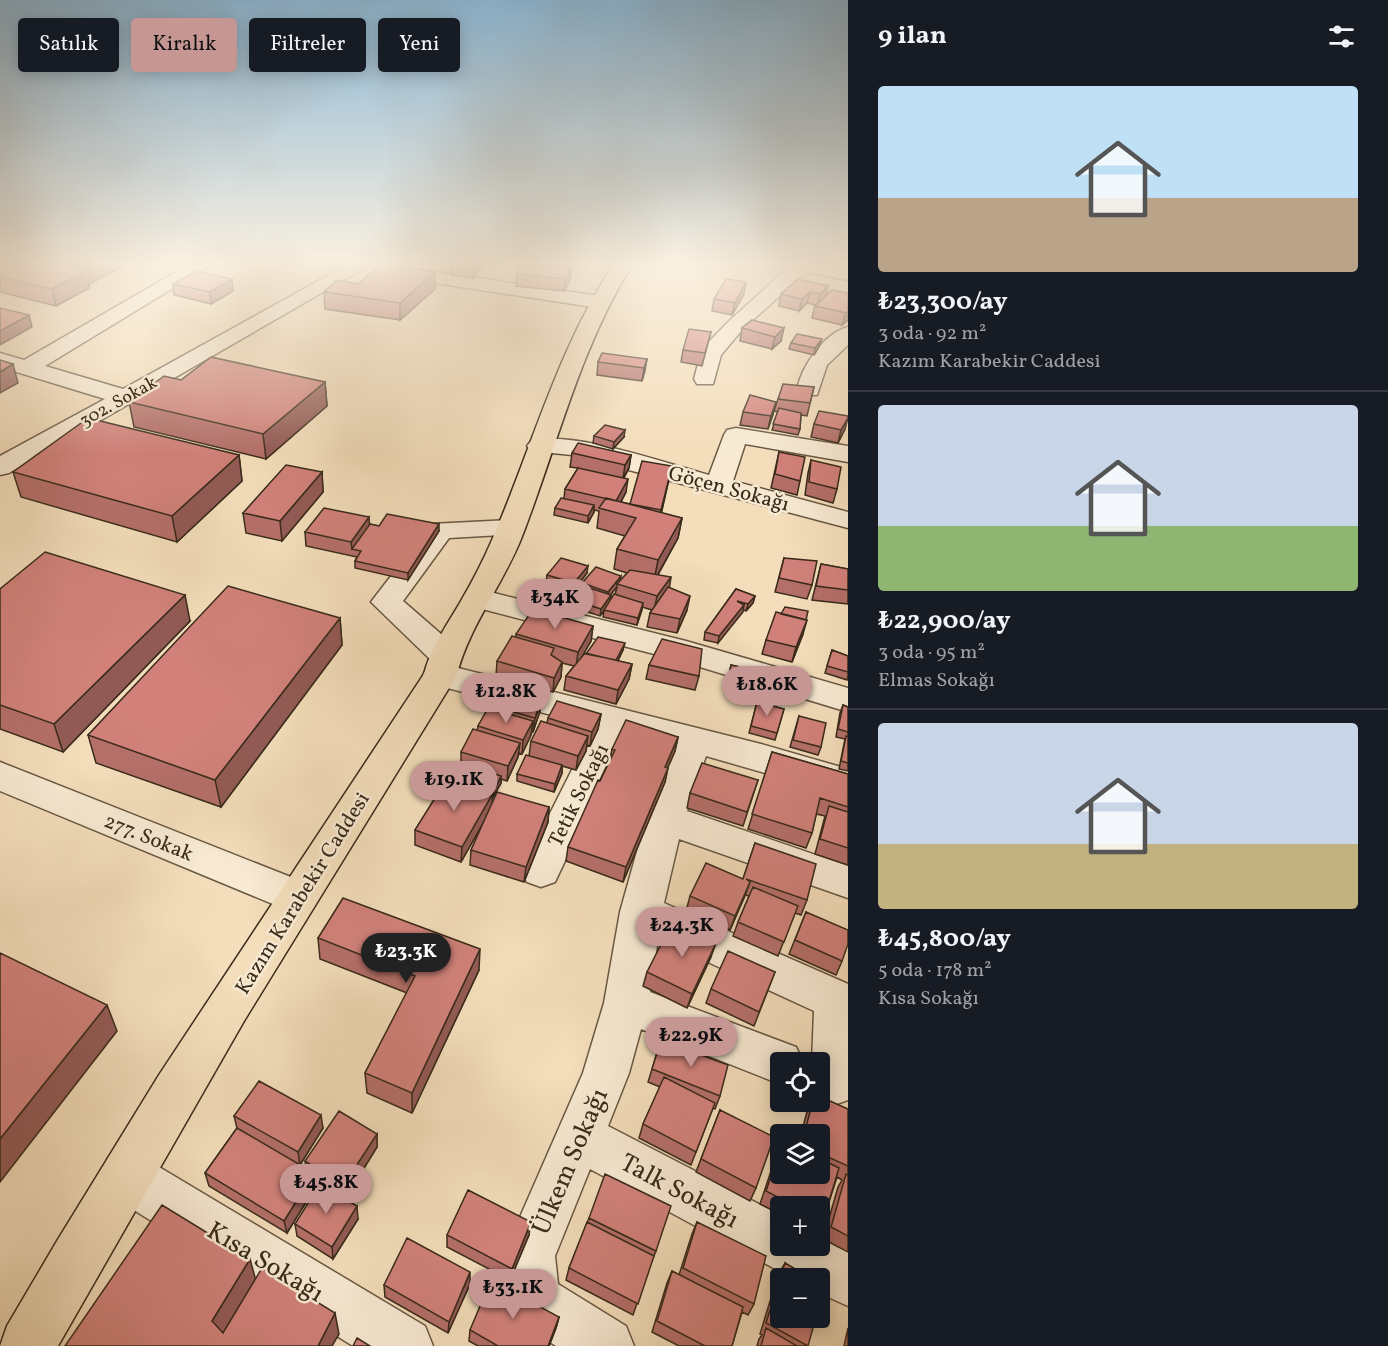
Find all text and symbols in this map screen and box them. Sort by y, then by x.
chip: Satılık [18,18,119,72]
chip: Kiralık [131,18,237,72]
chip: Filtreler [249,18,366,72]
chip: Yeni [378,18,460,72]
text: 9 ilan [878,18,947,54]
icon: filters [1325,20,1358,53]
icon: home [1064,125,1172,233]
text: ₺23,300/ay [878,284,1008,320]
text: 3 oda · 92 m² [878,320,986,348]
text: Kazım Karabekir Caddesi [878,348,1100,376]
street label: 302. Sokak [75,371,162,434]
icon: home [1064,444,1172,552]
street label: Göçen Sokağı [665,459,792,520]
pin: ₺34K [519,579,591,630]
text: ₺34K [531,584,579,612]
text: ₺22,900/ay [878,603,1010,639]
text: 3 oda · 95 m² [878,639,985,667]
pin: ₺18.6K [718,666,816,717]
text: Elmas Sokağı [878,667,995,695]
text: ₺18.6K [736,671,798,699]
pin: ₺12.8K [457,673,555,724]
text: ₺12.8K [475,678,537,706]
street label: Tetik Sokağı [542,739,617,852]
pin: ₺19.1K [405,761,503,812]
icon: home [1064,762,1172,870]
text: ₺19.1K [424,766,484,794]
street label: Kazım Karabekir Caddesi [229,787,377,1001]
street label: 277. Sokak [99,807,198,870]
pin: ₺24.3K [633,907,731,958]
text: ₺24.3K [650,912,714,940]
text: ₺45,800/ay [878,921,1011,957]
pin: ₺23.3K [357,933,455,984]
text: ₺23.3K [375,938,437,966]
text: 5 oda · 178 m² [878,957,992,985]
text: Kısa Sokağı [878,985,979,1013]
pin: ₺22.9K [642,1017,740,1068]
text: ₺22.9K [659,1022,723,1050]
map controls [770,1052,830,1328]
button: locate [770,1052,830,1112]
street label: Ülkem Sokağı [524,1083,618,1241]
button: layers [770,1124,830,1184]
street label: Talk Sokağı [613,1145,745,1238]
pin: ₺45.8K [277,1164,375,1215]
text: ₺45.8K [294,1169,358,1197]
button: + [770,1196,830,1256]
street label: Kısa Sokağı [200,1214,330,1312]
button: − [770,1268,830,1328]
pin: ₺33.1K [464,1269,562,1320]
text: ₺33.1K [483,1274,543,1302]

